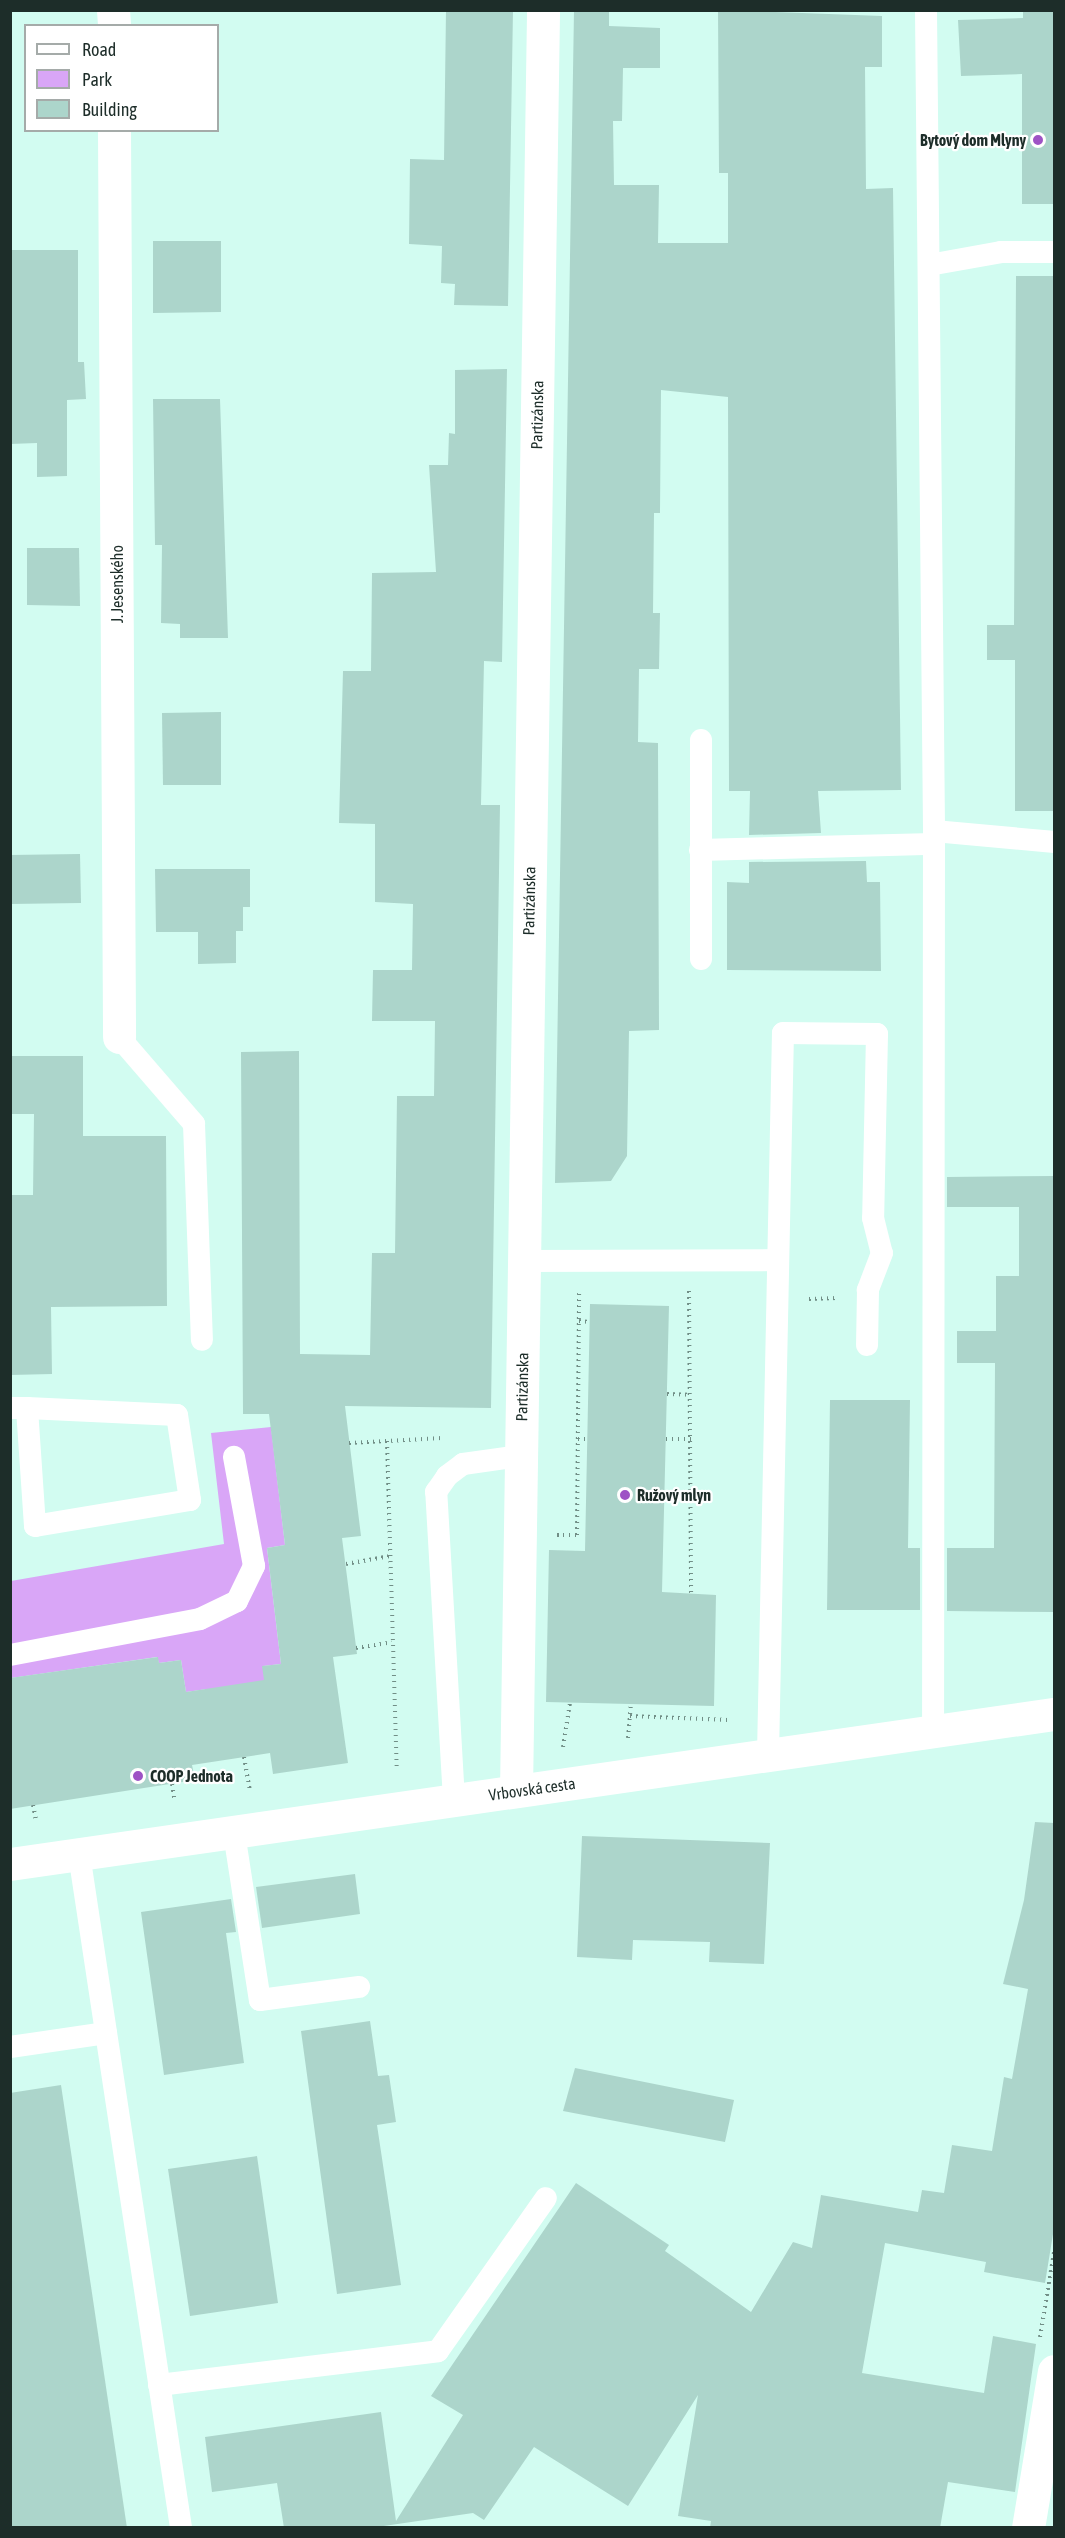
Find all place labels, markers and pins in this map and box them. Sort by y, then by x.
place label: Bytový dom Mlyny [920,130,1026,150]
marker: Bytový dom Mlyny [1031,133,1045,147]
place label: Ružový mlyn [637,1485,711,1505]
marker: Ružový mlyn [618,1488,632,1502]
place label: COOP Jednota [150,1766,233,1786]
marker: COOP Jednota [131,1769,145,1783]

